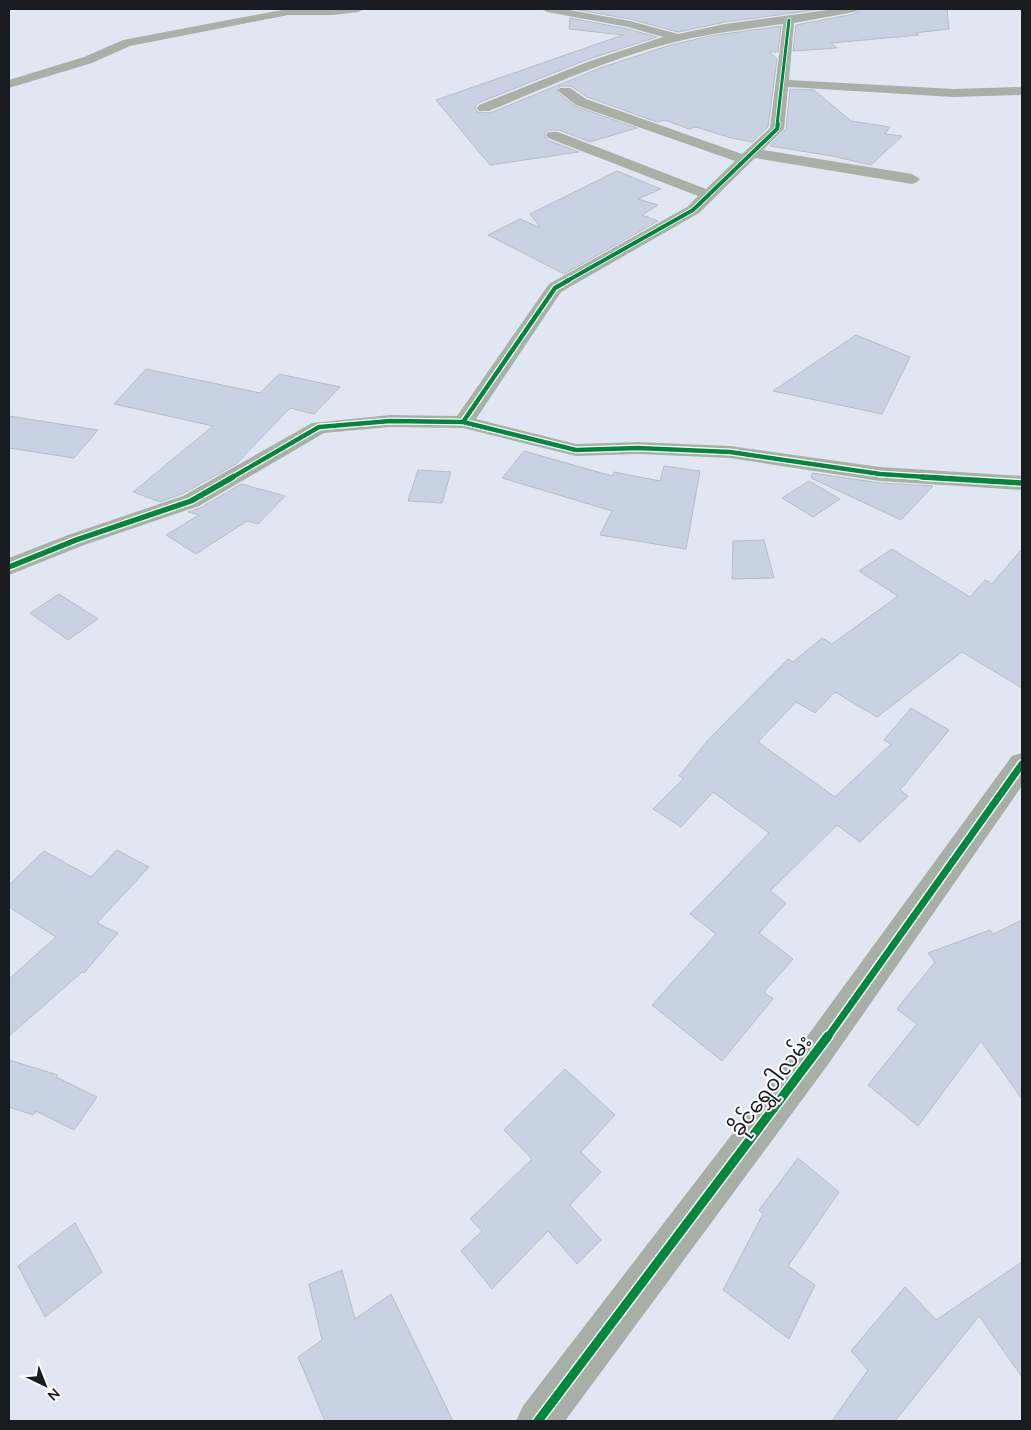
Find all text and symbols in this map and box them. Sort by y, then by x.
street label: ခိုင်ရွှေဝါလမ်း [722,1028,821,1144]
north arrow [20,1360,70,1410]
text: N [44,1384,64,1405]

